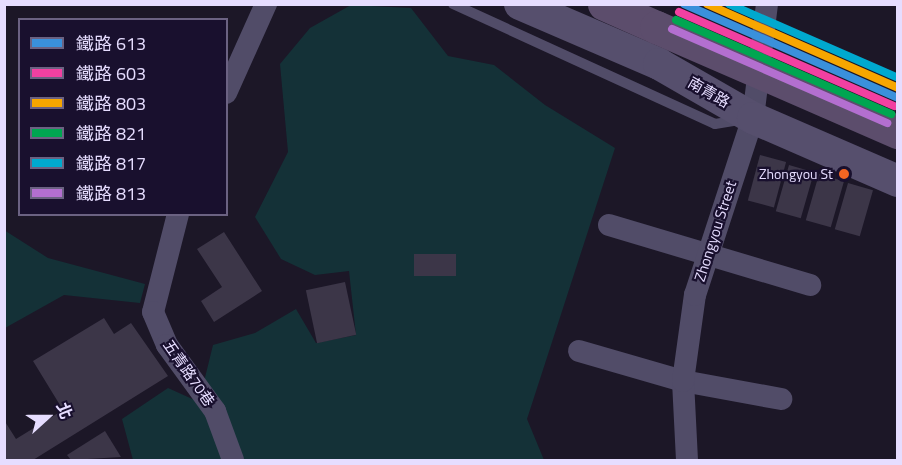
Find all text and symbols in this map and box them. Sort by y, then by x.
legend [18,18,228,216]
text: 鐵路 613 [76,30,146,57]
text: 鐵路 603 [76,60,146,87]
street label: 南青路 [685,73,733,111]
text: 鐵路 803 [76,90,146,117]
text: 鐵路 821 [76,120,146,147]
text: 鐵路 817 [76,150,146,177]
place label: Zhongyou St [759,166,833,182]
marker: Zhongyou St [838,168,850,180]
street label: Zhongyou Street [690,178,740,284]
text: 鐵路 813 [76,180,146,207]
street label: 五青路70巷 [160,336,218,410]
north arrow [18,387,78,447]
text: 北 [51,399,79,422]

